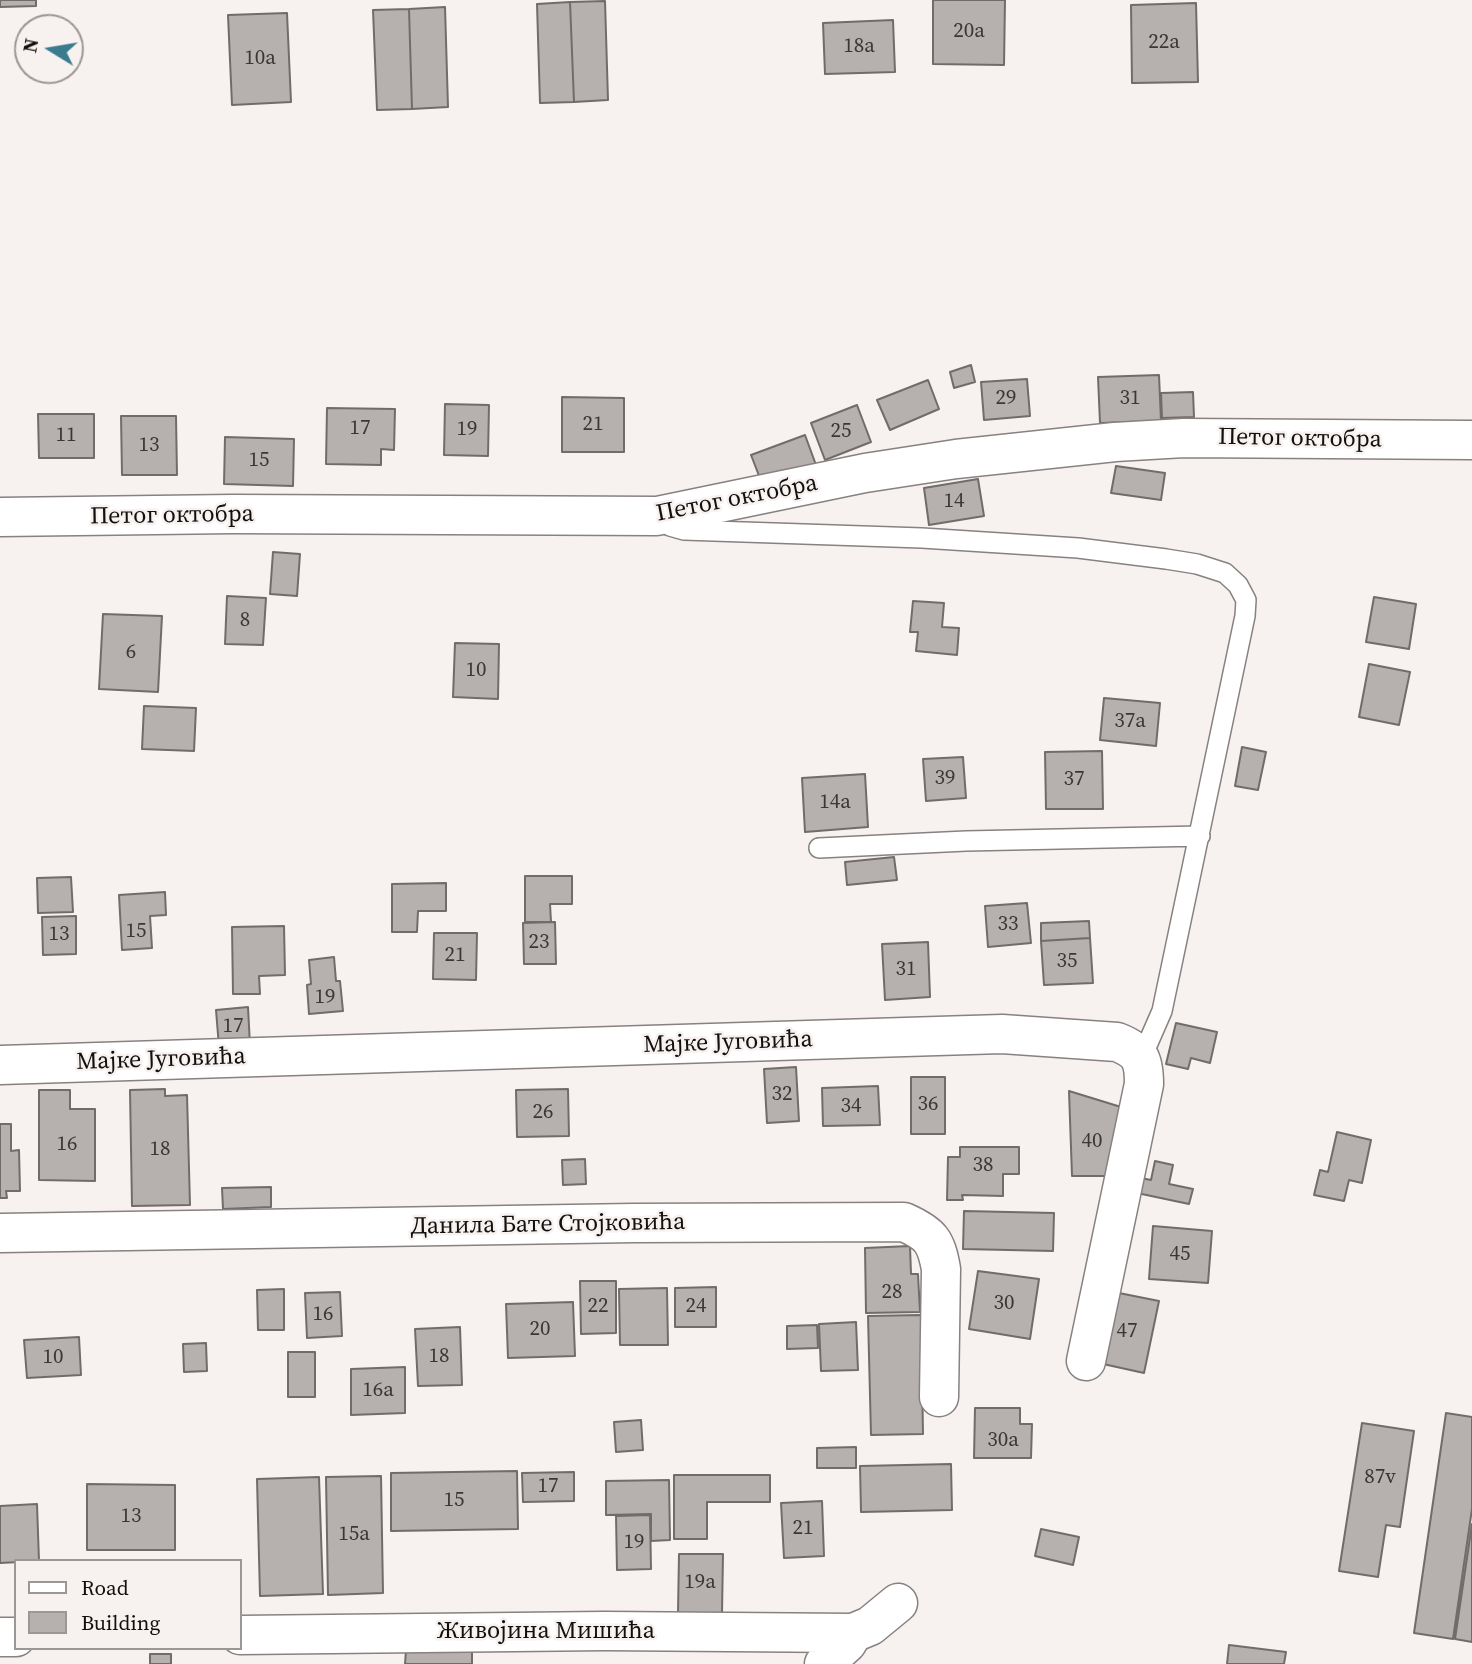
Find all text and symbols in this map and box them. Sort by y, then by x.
north arrow [14,14,84,84]
house number: 20a [953,19,985,45]
house number: 22a [1148,30,1180,56]
house number: 18a [843,34,875,60]
text: N [16,36,44,55]
house number: 10a [244,46,276,72]
house number: 29 [996,386,1016,412]
house number: 31 [1120,386,1140,412]
house number: 21 [583,412,603,438]
house number: 17 [350,416,370,442]
house number: 19 [457,417,477,443]
house number: 25 [831,419,851,445]
house number: 11 [56,423,76,449]
street label: Петог октобра [1218,423,1382,455]
house number: 13 [139,433,159,459]
house number: 15 [249,448,269,474]
street label: Петог октобра [654,469,820,529]
house number: 14 [944,489,964,515]
street label: Петог октобра [90,500,254,532]
house number: 8 [240,608,250,634]
house number: 6 [126,640,136,666]
house number: 10 [466,658,486,684]
house number: 37a [1114,709,1146,735]
house number: 39 [935,766,955,792]
house number: 37 [1064,767,1084,793]
house number: 14a [819,790,851,816]
house number: 33 [998,912,1018,938]
house number: 15 [126,919,146,945]
house number: 13 [49,922,69,948]
house number: 23 [529,930,549,956]
house number: 21 [445,943,465,969]
house number: 35 [1057,949,1077,975]
house number: 31 [896,957,916,983]
house number: 19 [315,985,335,1011]
house number: 17 [223,1014,243,1040]
street label: Мајке Југовића [643,1026,813,1060]
street label: Мајке Југовића [76,1043,246,1077]
house number: 32 [772,1082,792,1108]
house number: 36 [918,1092,938,1118]
house number: 34 [841,1094,861,1120]
house number: 26 [533,1100,553,1126]
house number: 40 [1082,1129,1102,1155]
house number: 16 [57,1132,77,1158]
house number: 18 [150,1137,170,1163]
house number: 38 [973,1153,993,1179]
street label: Данила Бате Стојковића [411,1208,685,1242]
house number: 45 [1170,1242,1190,1268]
house number: 28 [882,1280,902,1306]
house number: 30 [994,1291,1014,1317]
house number: 22 [588,1294,608,1320]
house number: 24 [686,1294,706,1320]
house number: 16 [313,1302,333,1328]
house number: 20 [530,1317,550,1343]
house number: 47 [1117,1319,1137,1345]
house number: 18 [429,1344,449,1370]
house number: 10 [43,1345,63,1371]
house number: 16a [362,1378,394,1404]
house number: 30a [987,1428,1019,1454]
house number: 87v [1364,1465,1396,1491]
house number: 17 [538,1474,558,1500]
house number: 15 [444,1488,464,1514]
house number: 13 [121,1504,141,1530]
house number: 21 [793,1516,813,1542]
house number: 15a [338,1522,370,1548]
house number: 19 [624,1530,644,1556]
legend [14,1559,242,1650]
house number: 19a [684,1570,716,1596]
text: Road [81,1573,129,1602]
text: Building [81,1608,160,1637]
street label: Живојина Мишића [437,1618,655,1646]

